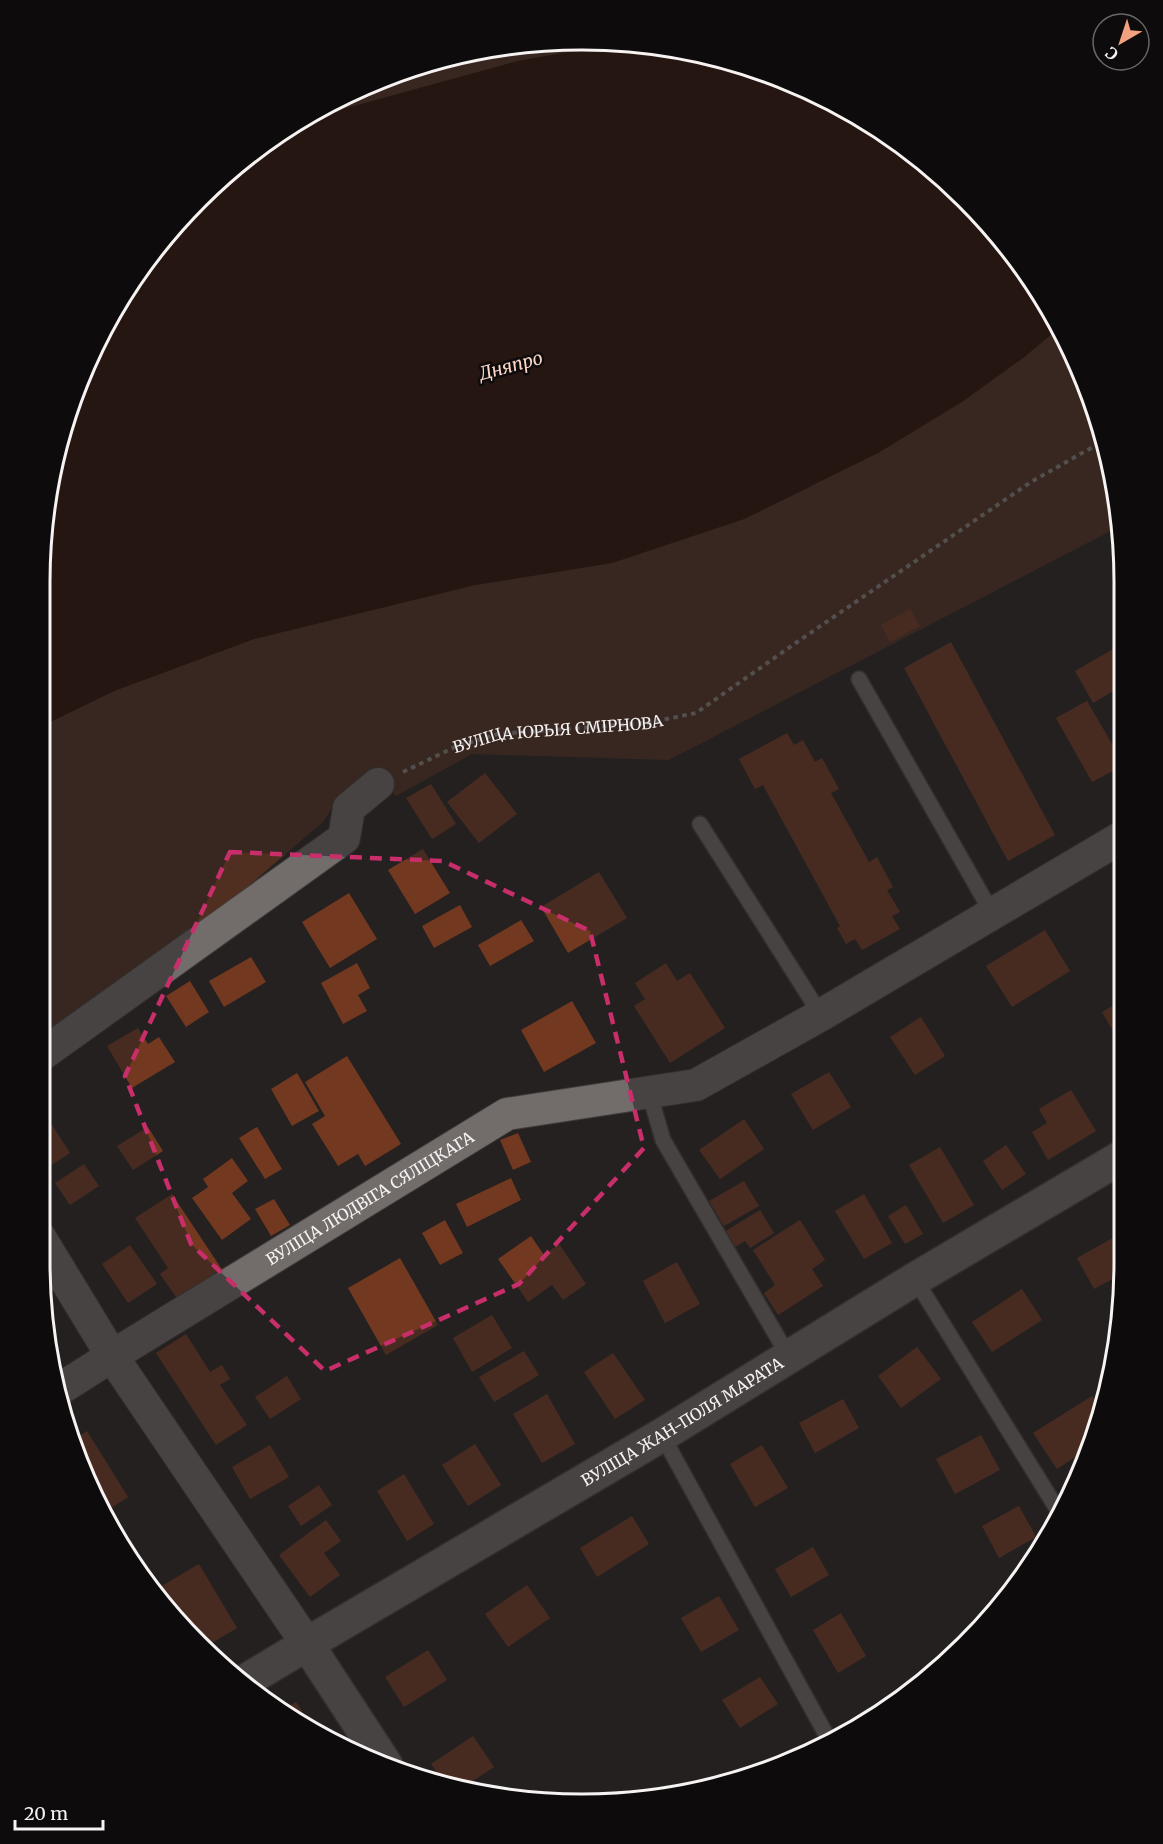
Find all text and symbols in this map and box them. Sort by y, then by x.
north arrow [1091,12,1151,72]
text: С [1101,43,1122,65]
water label: Дняпро [475,346,545,386]
street label: ВУЛІЦА ЮРЫЯ СМІРНОВА [451,710,665,757]
street label: ВУЛІЦА ЛЮДВІГА СЯЛІЦКАГА [262,1126,478,1269]
street label: ВУЛІЦА ЖАН-ПОЛЯ МАРАТА [578,1352,787,1490]
scale bar [15,1793,104,1831]
text: 20 m [24,1802,68,1825]

